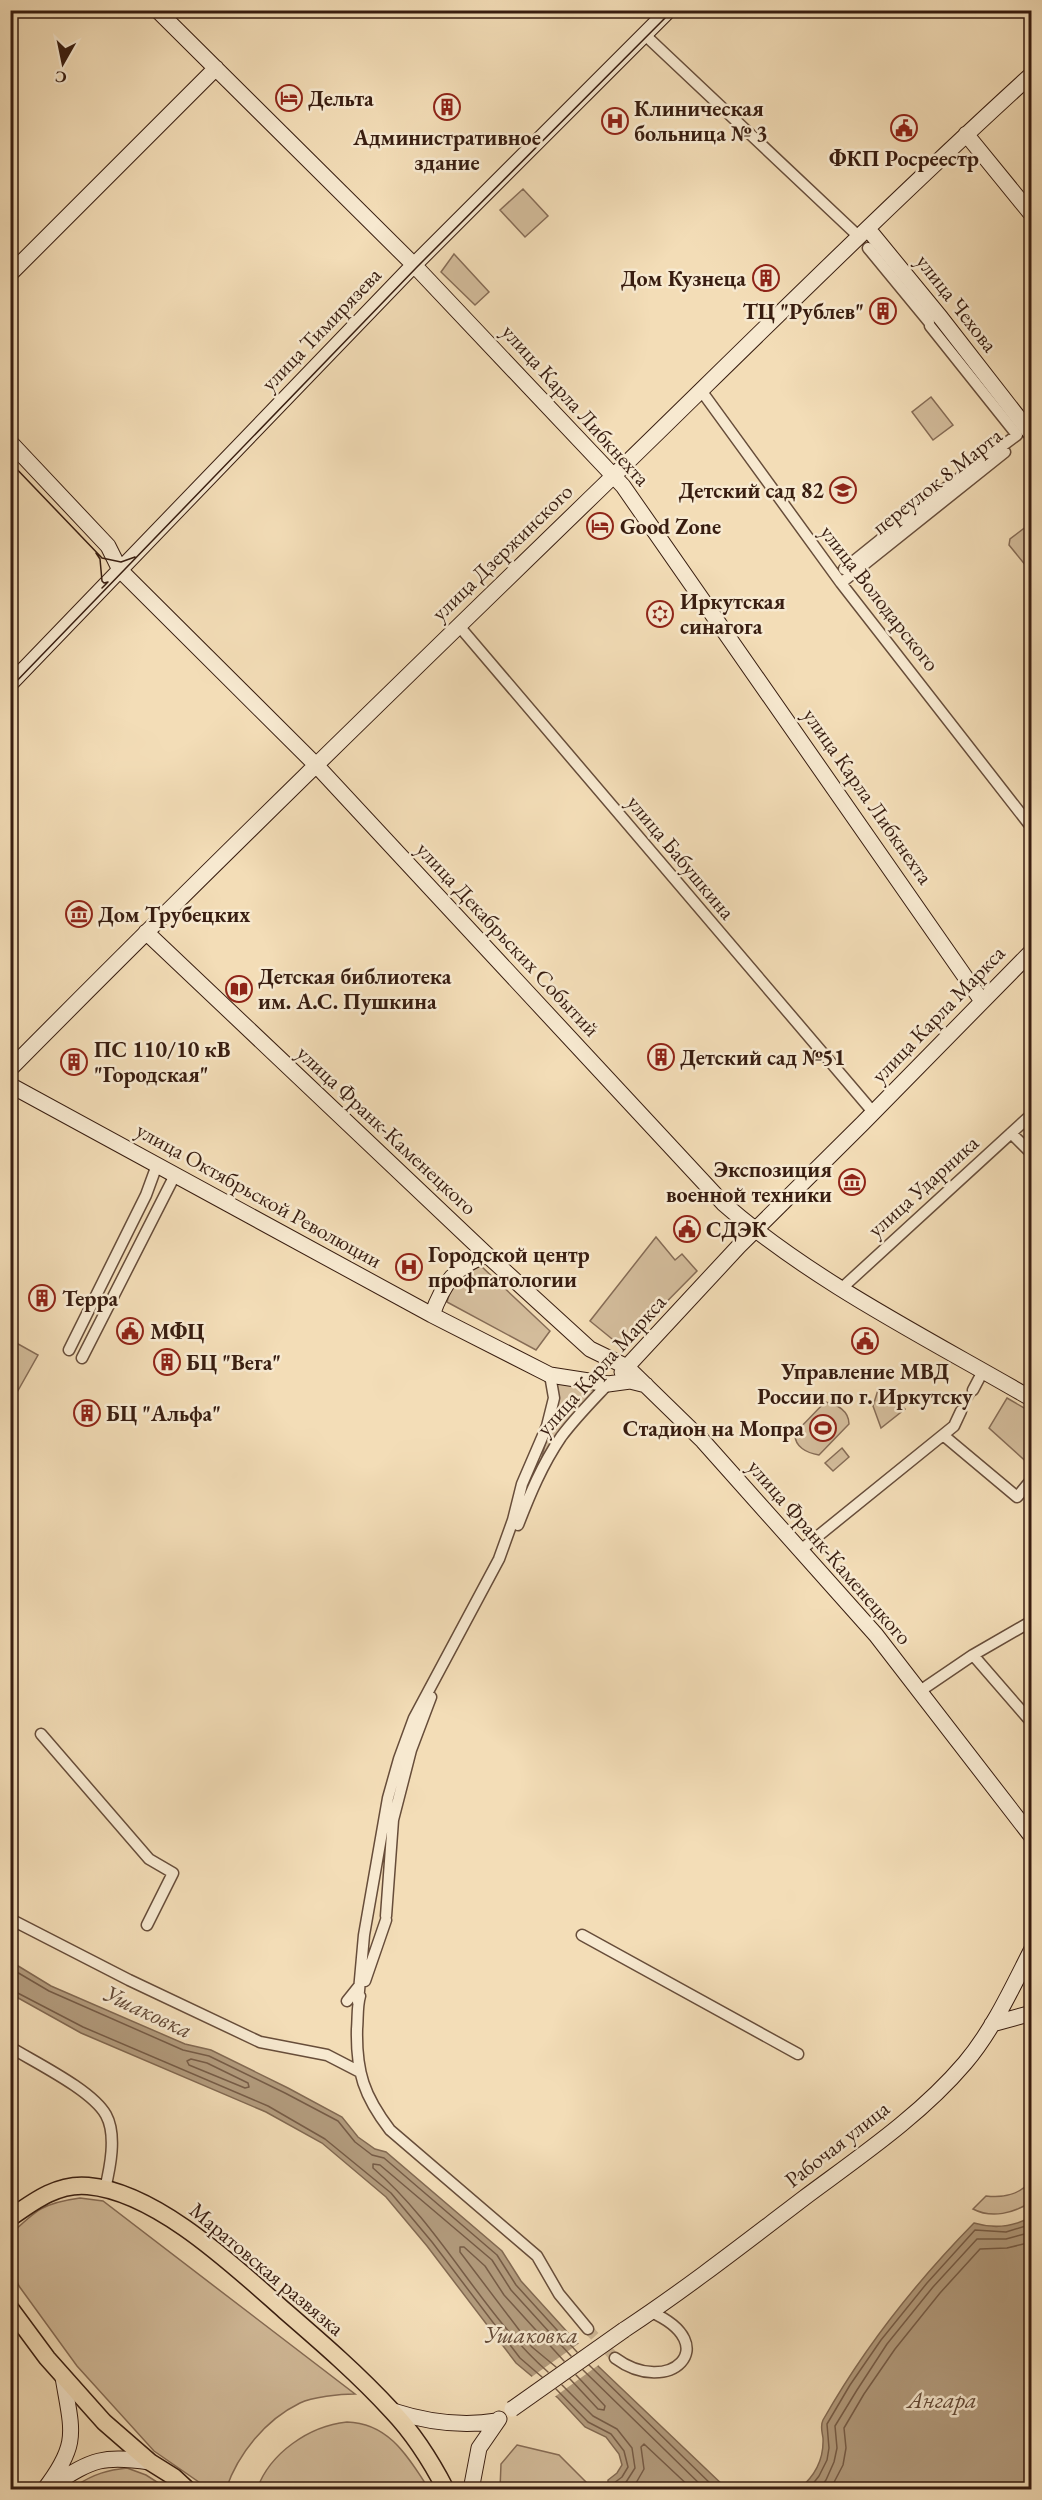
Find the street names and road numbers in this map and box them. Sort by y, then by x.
street label: улица Чехова [910,248,1005,358]
street label: улица Тимирязева [255,261,388,397]
street label: улица Карла Либкнехта [495,318,657,492]
street label: переулок 8 Марта [866,421,1008,541]
street label: улица Дзержинского [425,477,579,627]
street label: улица Володарского [814,519,946,677]
street label: улица Карла Либкнехта [796,702,940,890]
street label: улица Бабушкина [620,789,742,926]
street label: улица Декабрьских Событий [410,835,606,1043]
street label: улица Карла Маркса [865,939,1011,1089]
street label: улица Франк-Каменецкого [290,1039,484,1221]
street label: улица Октябрьской Революции [131,1115,387,1275]
street label: улица Ударника [861,1128,985,1244]
street label: улица Карла Маркса [530,1288,672,1442]
street label: улица Франк-Каменецкого [741,1453,919,1651]
street label: Рабочая улица [779,2094,895,2194]
street label: Маратовская развязка [184,2196,351,2342]

